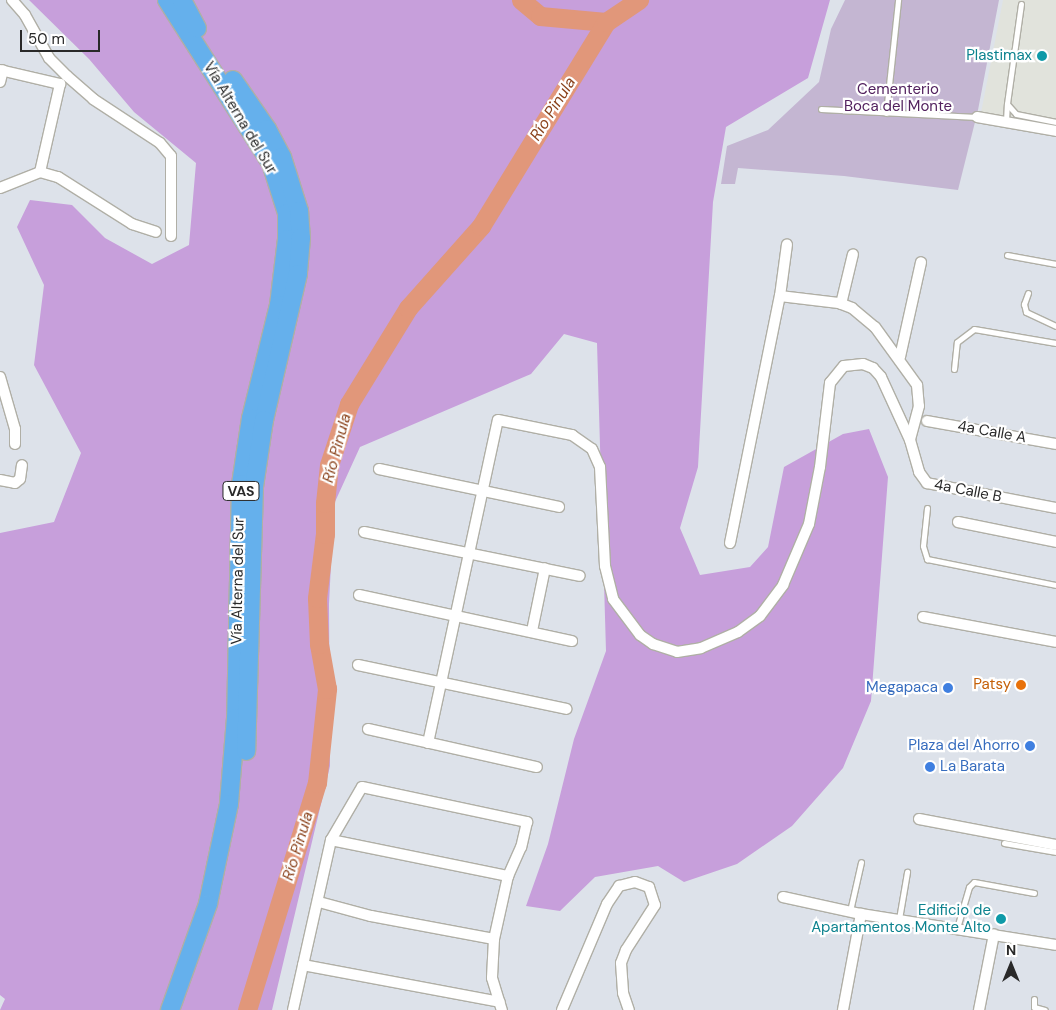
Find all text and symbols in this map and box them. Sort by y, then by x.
scale bar [22,20,102,52]
text: 50 m [28,29,65,49]
place label: Plastimax [966,47,1032,65]
marker: Plastimax [1036,50,1048,62]
street label: Vía Alterna del Sur [199,59,281,177]
water label: Río Pinula [526,74,580,144]
park label: Cementerio Boca del Monte [844,80,952,115]
water label: Río Pinula [319,411,355,485]
street label: 4a Calle A [956,417,1028,447]
street label: 4a Calle B [933,476,1003,506]
road number: VAS [222,480,260,502]
street label: Vía Alterna del Sur [228,517,248,645]
place label: Patsy [973,676,1011,694]
place label: Megapaca [866,679,938,697]
marker: Patsy [1015,679,1027,691]
marker: Megapaca [942,682,954,694]
place label: Plaza del Ahorro [908,737,1020,755]
marker: Plaza del Ahorro [1024,740,1036,752]
place label: La Barata [940,758,1005,776]
marker: La Barata [924,761,936,773]
water label: Río Pinula [278,809,318,883]
place label: Edificio de Apartamentos Monte Alto [811,901,991,936]
marker: Edificio de Apartamentos Monte Alto [995,913,1007,925]
north arrow [986,940,1036,990]
text: N [1006,941,1016,959]

